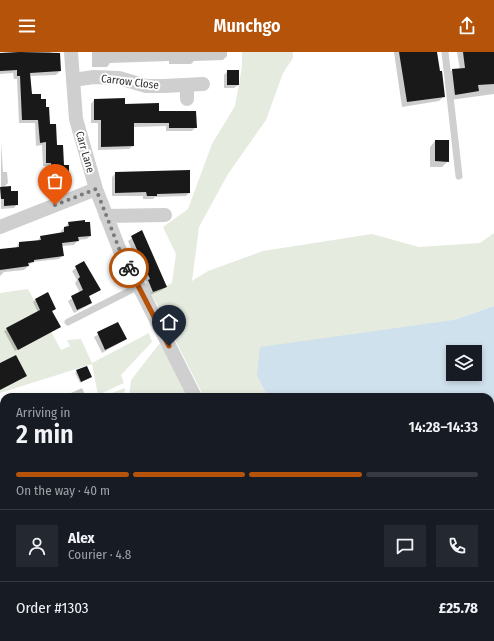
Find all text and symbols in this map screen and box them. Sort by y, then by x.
icon: menu [16,15,38,37]
text: Munchgo [213,15,281,37]
icon: share [456,15,478,37]
street label: Carrow Close [100,72,160,92]
street label: Carr Lane [73,130,97,174]
pin [38,164,72,205]
icon: bag [44,170,66,192]
courier [109,248,149,288]
icon: bike [118,257,140,279]
pin [152,305,186,346]
icon: home [158,311,180,333]
map controls [446,345,482,381]
button: layers [446,345,482,381]
text: Arriving in [16,405,70,420]
text: 14:28–14:33 [408,418,478,436]
text: 2 min [16,419,74,450]
text: On the way · 40 m [16,483,110,498]
button: person [16,525,58,567]
button: chat [384,525,426,567]
button: phone [436,525,478,567]
text: Alex [68,529,95,547]
text: Courier · 4.8 [68,547,131,562]
text: Order #1303 [16,599,89,617]
text: £25.78 [439,599,478,617]

